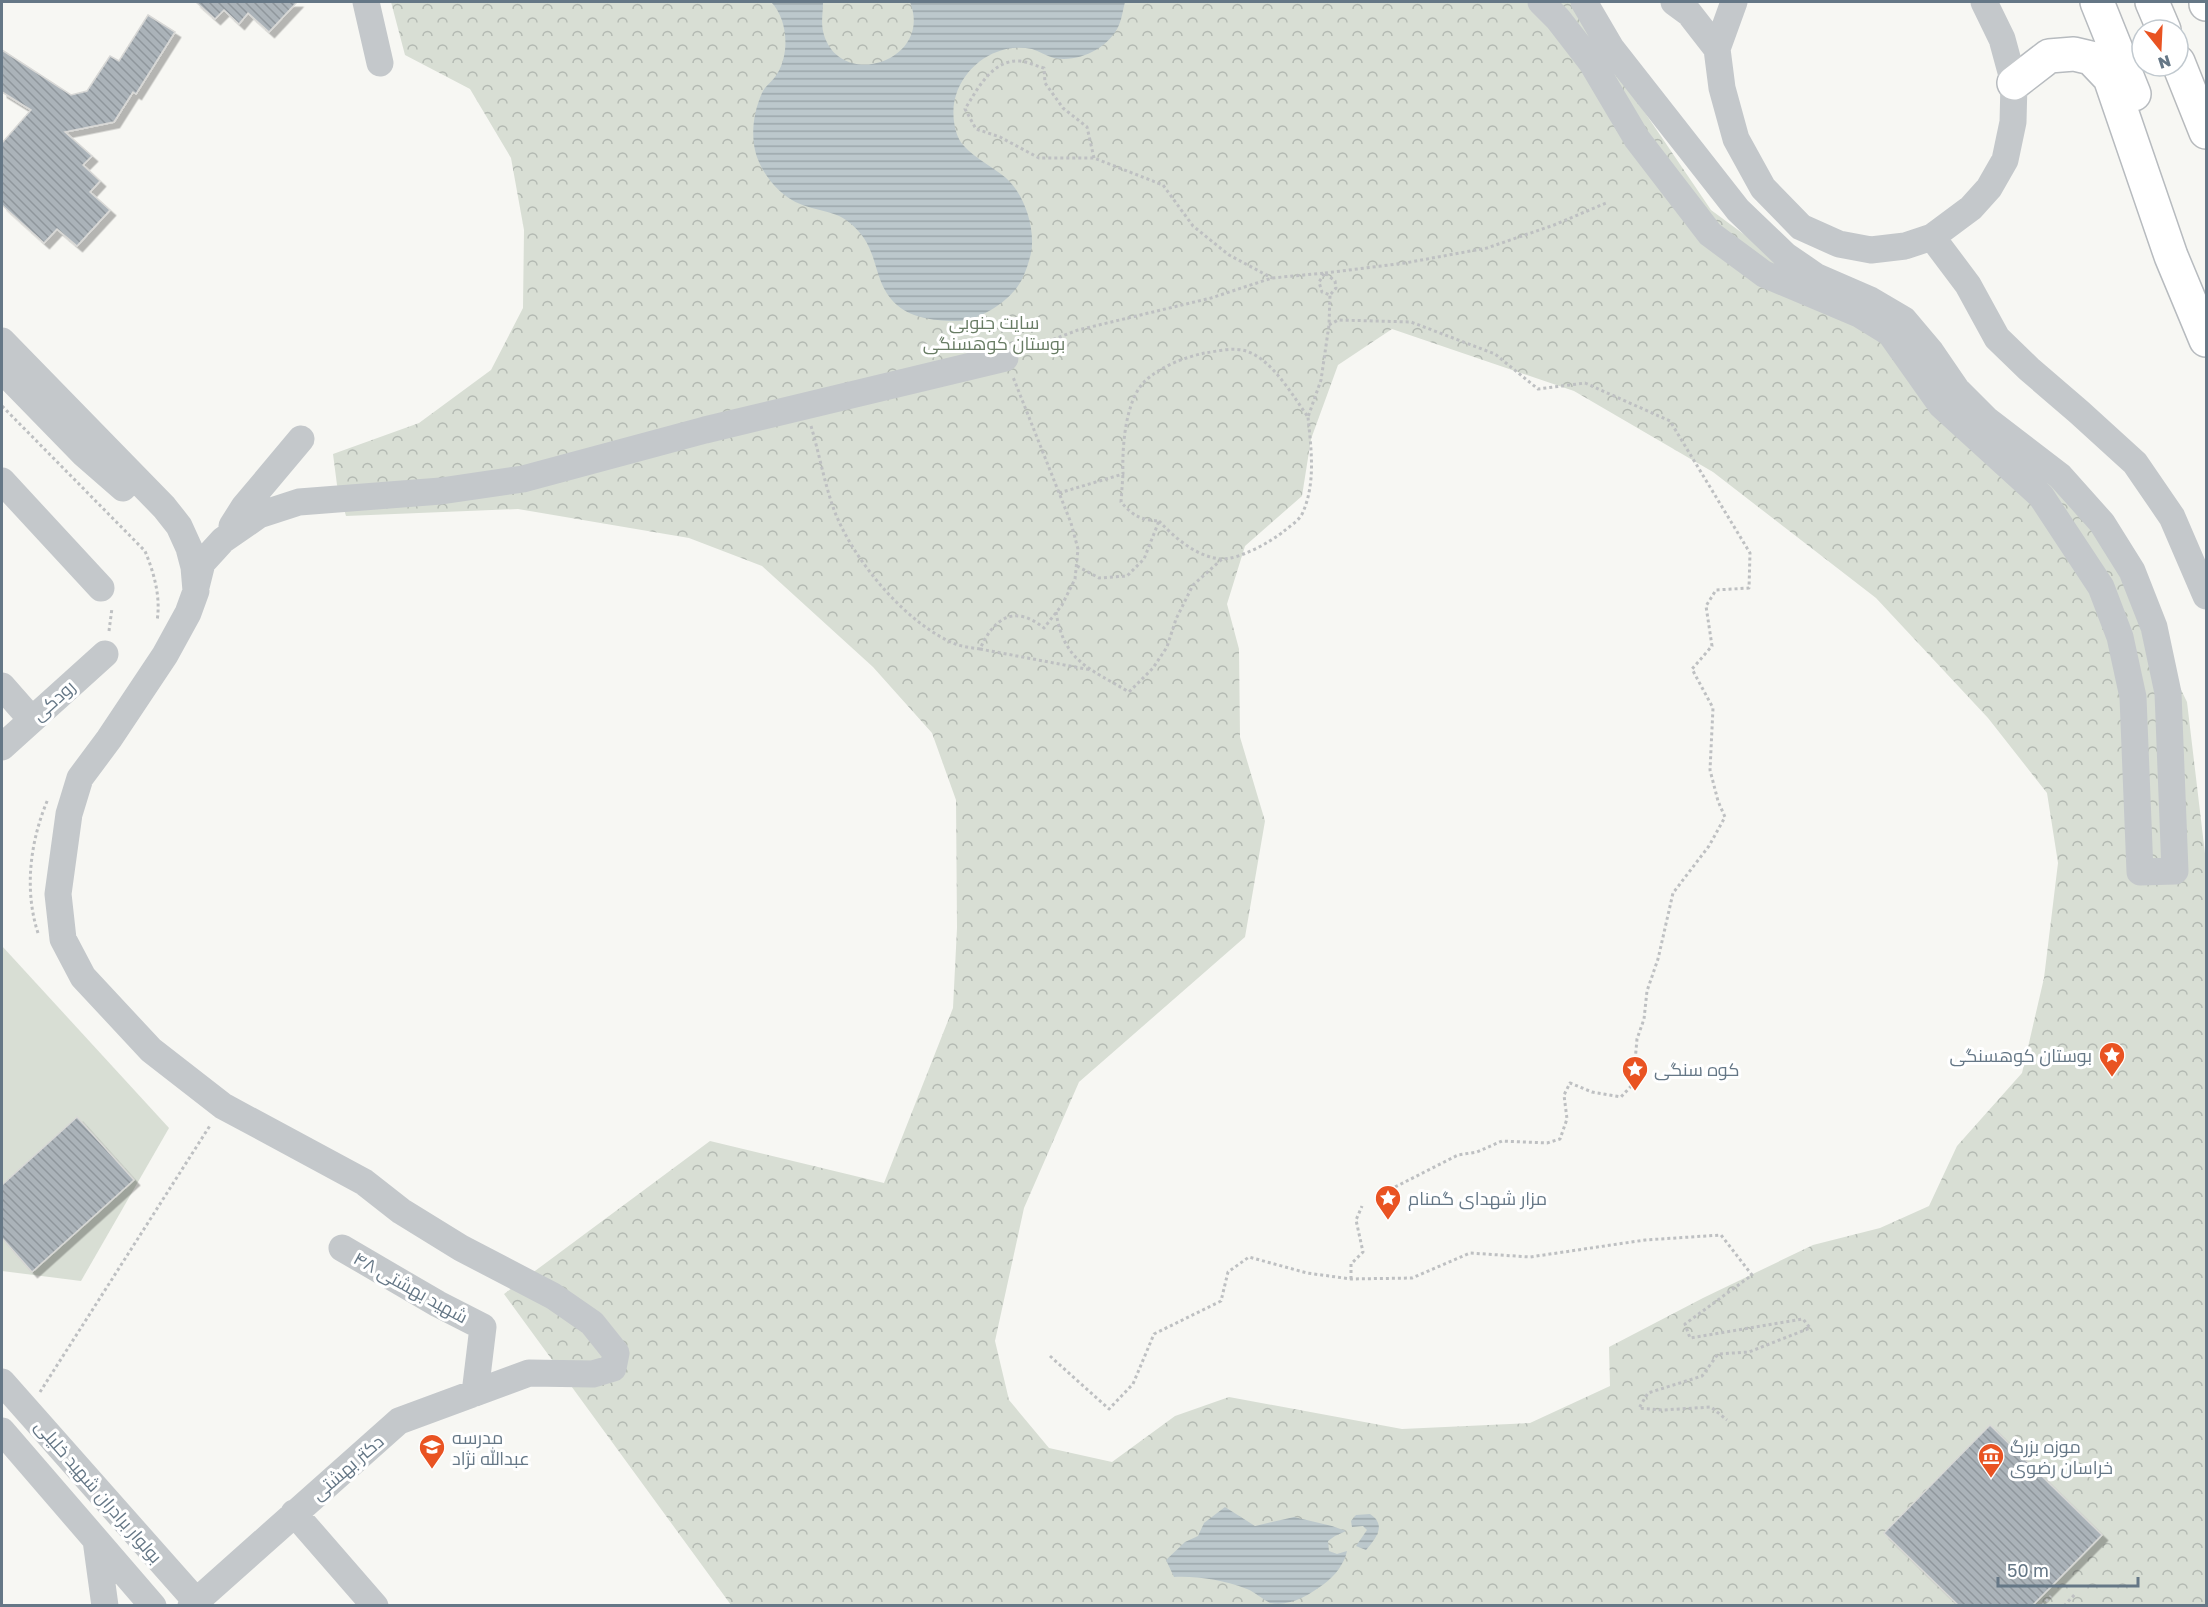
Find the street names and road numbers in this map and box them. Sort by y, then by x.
street label: رودکی [27,675,80,726]
street label: شهید بهشتی ۴۸ [350,1247,472,1328]
street label: بولوار برادران شهید خلیلی [30,1415,167,1568]
street label: دکتر بهشتی [306,1430,388,1505]

